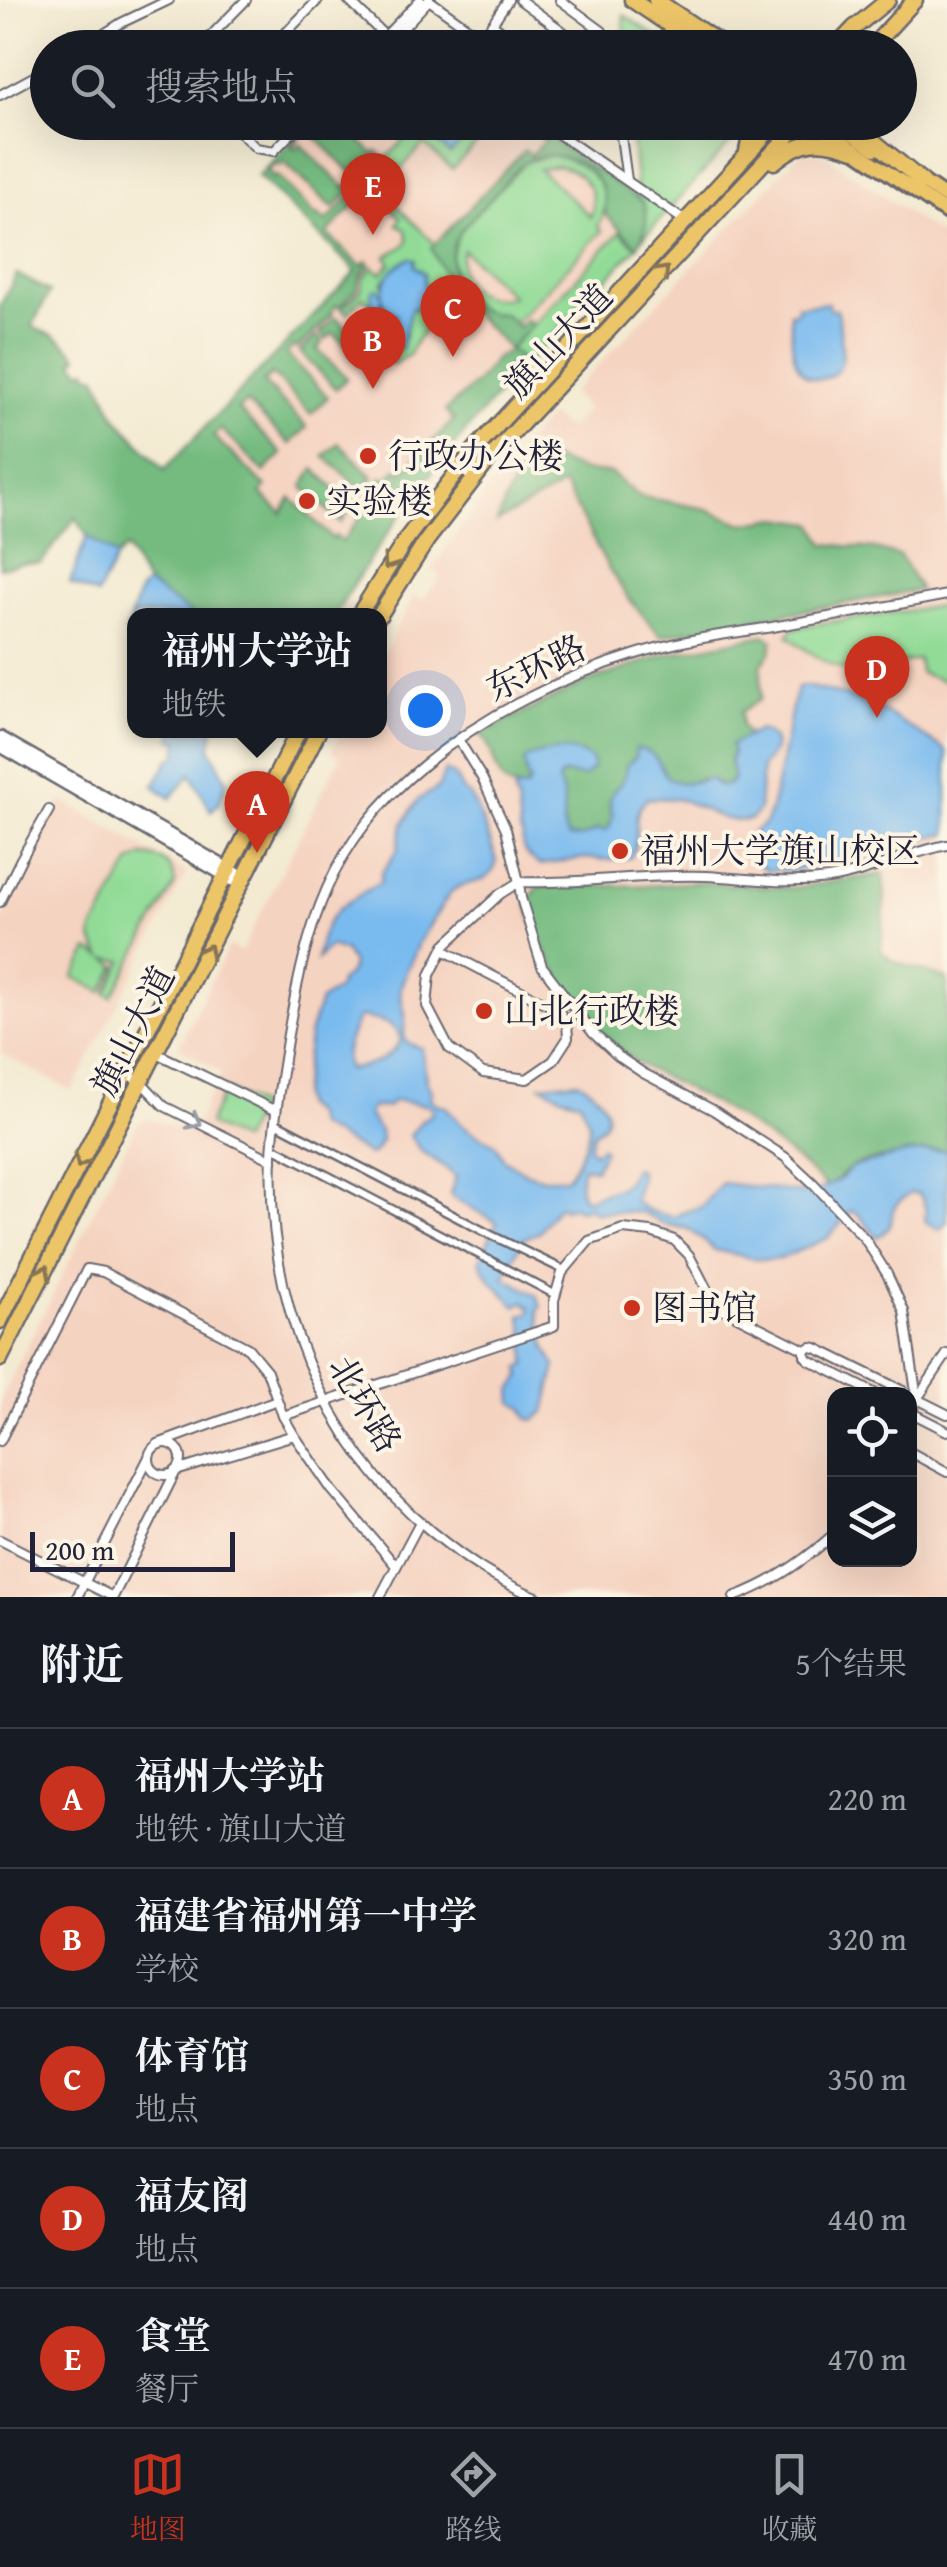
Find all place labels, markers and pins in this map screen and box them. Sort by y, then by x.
pin: E [340,152,406,235]
pin: C [420,274,486,357]
pin: B [340,306,406,389]
place label: 行政办公楼 [388,430,563,481]
marker: 行政办公楼 [357,445,379,467]
place label: 实验楼 [327,475,432,526]
marker: 实验楼 [296,490,318,512]
pin: D [844,636,910,718]
pin: A [224,770,290,853]
place label: 福州大学旗山校区 [640,825,920,876]
marker: 福州大学旗山校区 [609,840,631,862]
place label: 山北行政楼 [504,985,679,1036]
marker: 山北行政楼 [473,1000,495,1022]
place label: 图书馆 [652,1282,757,1333]
marker: 图书馆 [621,1297,643,1319]

